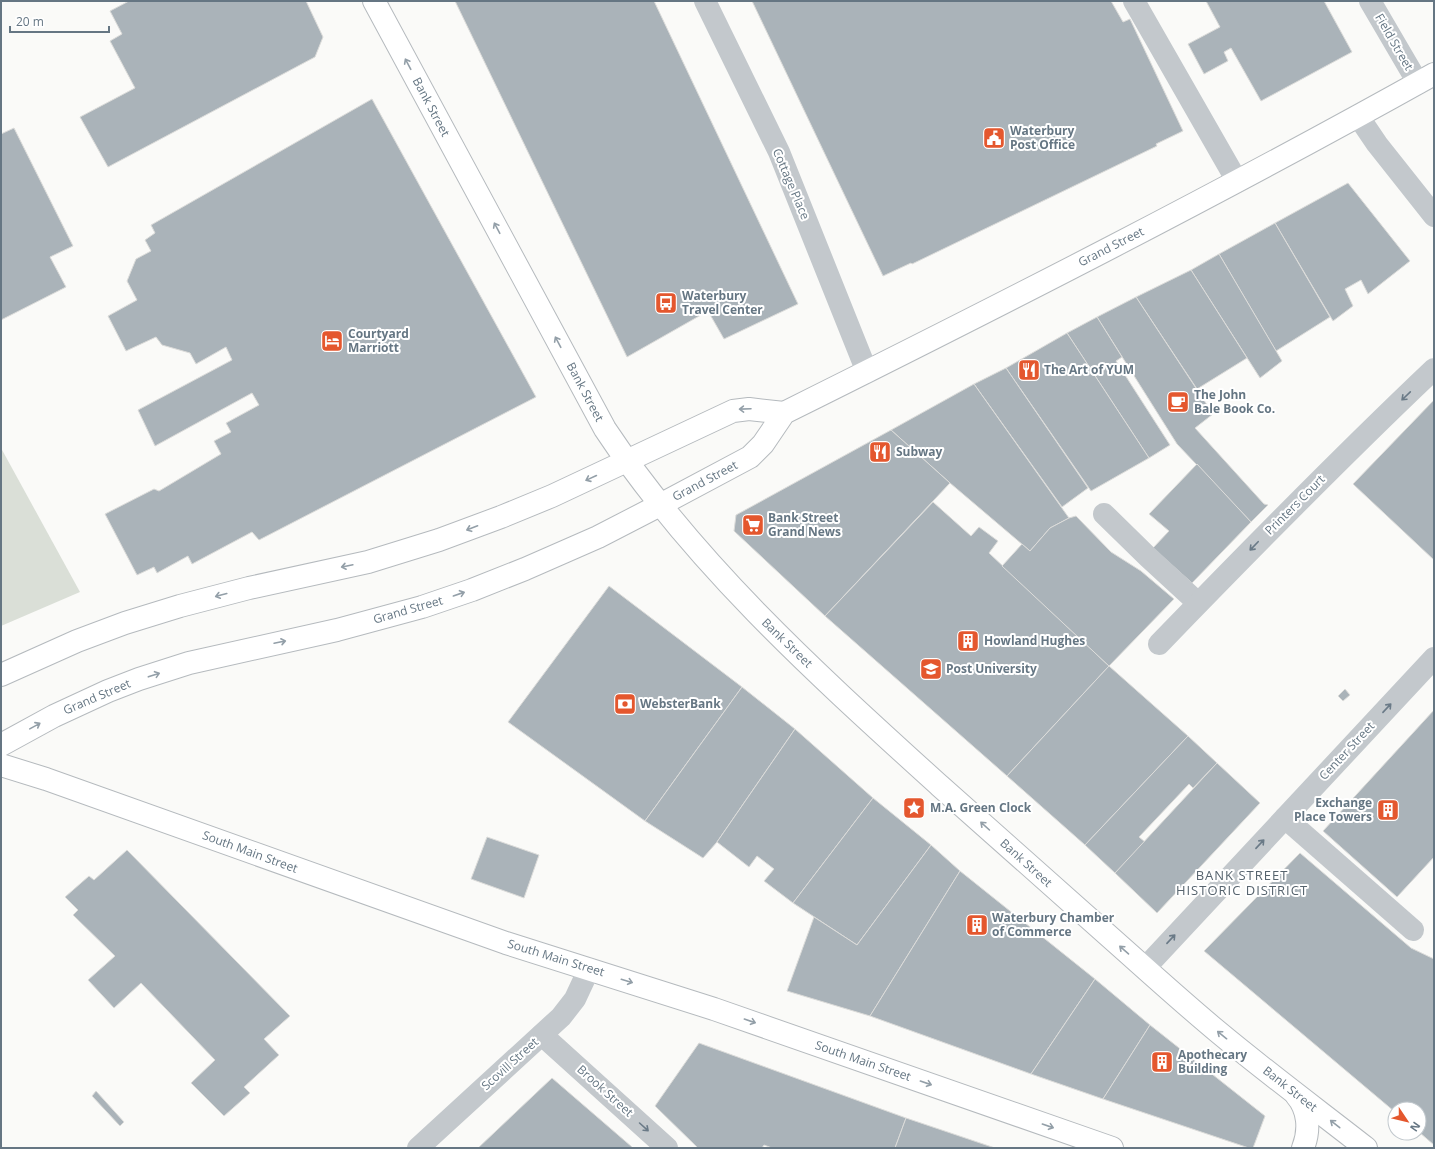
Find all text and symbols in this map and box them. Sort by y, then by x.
scale bar [10,8,109,34]
street label: Field Street [1371,10,1418,73]
text: 20 m [16,13,44,30]
one-way arrow [404,59,411,71]
street label: Bank Street [409,74,454,139]
place label: Waterbury Post Office [1010,122,1075,153]
public building icon: Waterbury Post Office [981,125,1007,151]
street label: Cottage Place [769,146,814,222]
one-way arrow [492,222,500,234]
street label: Grand Street [1075,223,1147,270]
place label: Waterbury Travel Center [682,287,763,318]
bus stop icon: Waterbury Travel Center [653,290,679,316]
place label: Courtyard Marriott [348,325,409,356]
hotel icon: Courtyard Marriott [319,328,345,354]
one-way arrow [554,336,562,348]
restaurant icon: The Art of YUM [1016,357,1042,383]
street label: Bank Street [563,359,608,424]
place label: The Art of YUM [1044,361,1134,378]
place label: The John Bale Book Co. [1194,386,1275,417]
cafe icon: The John Bale Book Co. [1165,389,1191,415]
one-way arrow [1401,391,1411,401]
one-way arrow [739,406,752,413]
restaurant icon: Subway [867,439,893,465]
place label: Subway [896,443,943,460]
street label: Grand Street [669,456,740,505]
street label: Printers Court [1261,471,1328,538]
one-way arrow [586,475,598,482]
place label: Bank Street Grand News [768,509,841,540]
supermarket icon: Bank Street Grand News [740,512,766,538]
one-way arrow [466,525,478,533]
one-way arrow [1249,541,1258,551]
one-way arrow [341,563,354,571]
one-way arrow [453,590,465,598]
street label: Grand Street [371,591,445,628]
one-way arrow [215,592,228,600]
street label: Bank Street [758,614,817,671]
building icon: Howland Hughes [955,628,981,654]
place label: Howland Hughes [984,632,1085,649]
one-way arrow [273,637,286,645]
school or university icon: Post University [918,656,944,682]
place label: Post University [946,660,1037,677]
one-way arrow [148,670,160,678]
street label: Grand Street [61,675,133,718]
bank icon: WebsterBank [612,691,638,717]
place label: WebsterBank [640,695,721,712]
one-way arrow [1382,703,1392,713]
street label: Center Street [1315,718,1378,784]
one-way arrow [29,722,41,729]
place label: Exchange Place Towers [1294,794,1372,825]
place icon: M.A. Green Clock [901,795,927,821]
building icon: Exchange Place Towers [1375,797,1401,823]
place label: M.A. Green Clock [930,799,1032,816]
one-way arrow [980,821,990,831]
street label: South Main Street [200,826,300,877]
street label: Bank Street [997,835,1056,891]
one-way arrow [1255,839,1265,849]
district label: BANK STREET HISTORIC DISTRICT [1176,866,1308,899]
place label: Waterbury Chamber of Commerce [992,909,1115,940]
building icon: Waterbury Chamber of Commerce [964,912,990,938]
one-way arrow [1166,934,1176,944]
street label: South Main Street [506,935,607,980]
one-way arrow [1119,945,1129,954]
one-way arrow [620,978,633,985]
one-way arrow [744,1018,756,1026]
one-way arrow [1217,1031,1228,1039]
street label: Scovill Street [477,1033,542,1094]
street label: South Main Street [813,1036,913,1085]
place label: Apothecary Building [1178,1046,1247,1077]
building icon: Apothecary Building [1149,1049,1175,1075]
street label: Brook Street [574,1061,637,1120]
street label: Bank Street [1260,1062,1321,1115]
one-way arrow [919,1080,932,1087]
north arrow [1387,1101,1427,1141]
text: N [1407,1119,1424,1135]
one-way arrow [1330,1120,1341,1128]
one-way arrow [638,1122,649,1131]
one-way arrow [1042,1122,1054,1130]

